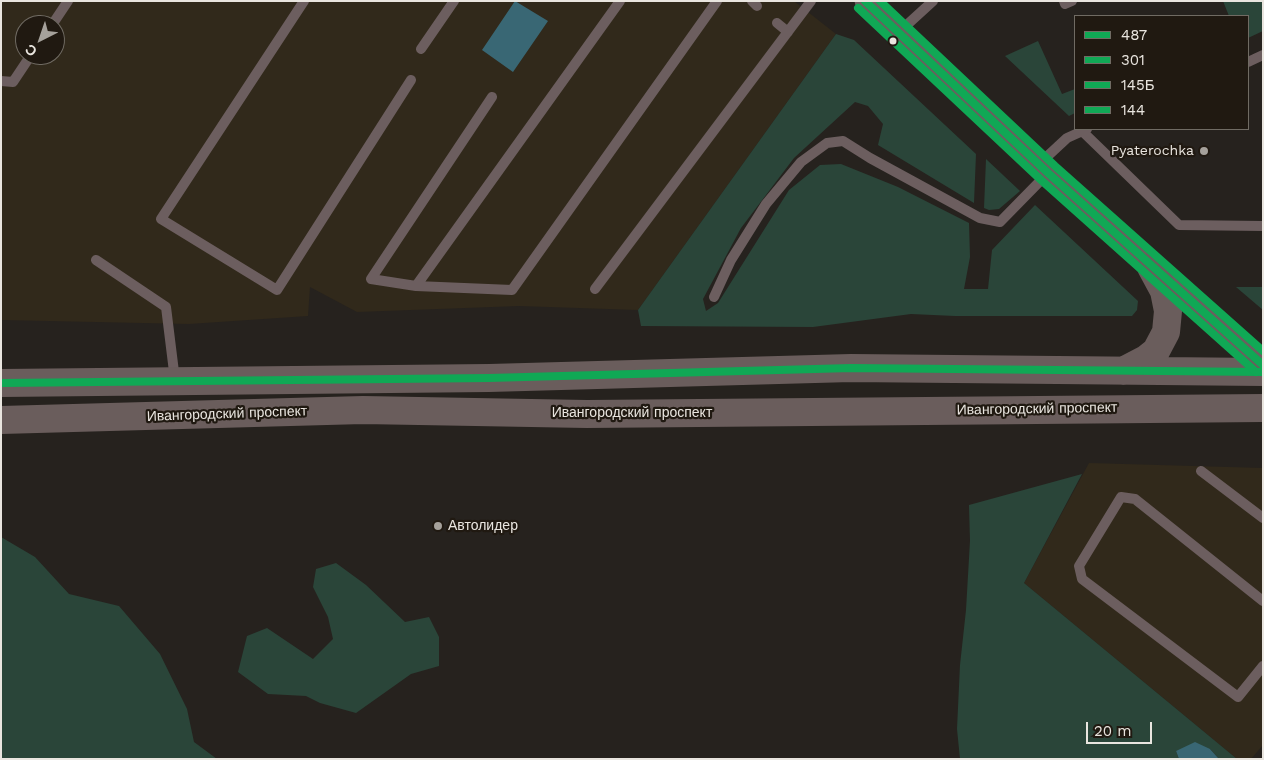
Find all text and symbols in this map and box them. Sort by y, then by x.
north arrow [15,15,65,65]
legend [1074,15,1249,130]
text: 487 [1121,26,1147,44]
unlabelled marker [888,36,898,46]
text: С [22,41,40,60]
text: 301 [1121,51,1145,69]
text: 145Б [1121,76,1155,94]
text: 144 [1121,101,1145,119]
place label: Pyaterochka [1111,143,1194,159]
marker: Pyaterochka [1198,145,1210,157]
street label: Ивангородский проспект [957,399,1117,419]
street label: Ивангородский проспект [146,403,308,425]
street label: Ивангородский проспект [552,405,712,421]
place label: Автолидер [448,518,518,534]
marker: Автолидер [432,520,444,532]
scale bar [1089,712,1155,744]
text: 20 m [1094,722,1132,740]

